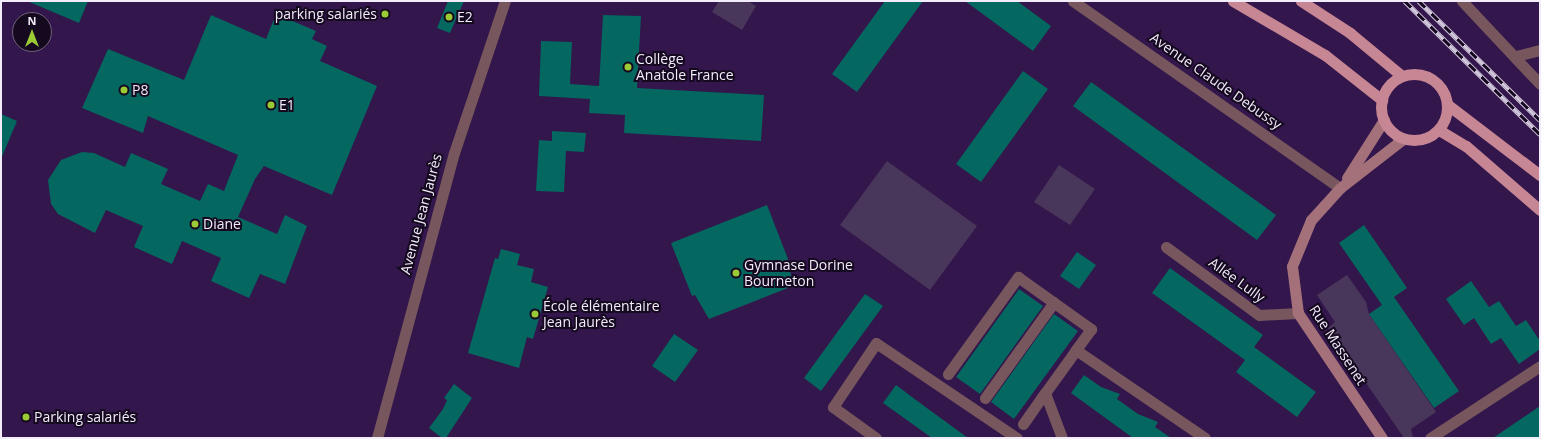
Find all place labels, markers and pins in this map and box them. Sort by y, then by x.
place label: parking salariés [275,6,377,22]
marker: parking salariés [380,9,390,19]
place label: E2 [457,9,473,25]
marker: E2 [444,12,454,22]
place label: Collège Anatole France [636,51,734,84]
marker: Collège Anatole France [623,62,633,72]
place label: P8 [132,82,148,98]
marker: P8 [119,85,129,95]
place label: E1 [279,97,295,113]
marker: E1 [266,100,276,110]
place label: Diane [203,216,241,232]
marker: Diane [190,219,200,229]
place label: Gymnase Dorine Bourneton [744,257,853,290]
marker: Gymnase Dorine Bourneton [731,268,741,278]
place label: École élémentaire Jean Jaurès [543,298,659,330]
marker: École élémentaire Jean Jaurès [530,309,540,319]
place label: Parking salariés [34,409,136,425]
marker: Parking salariés [21,412,31,422]

